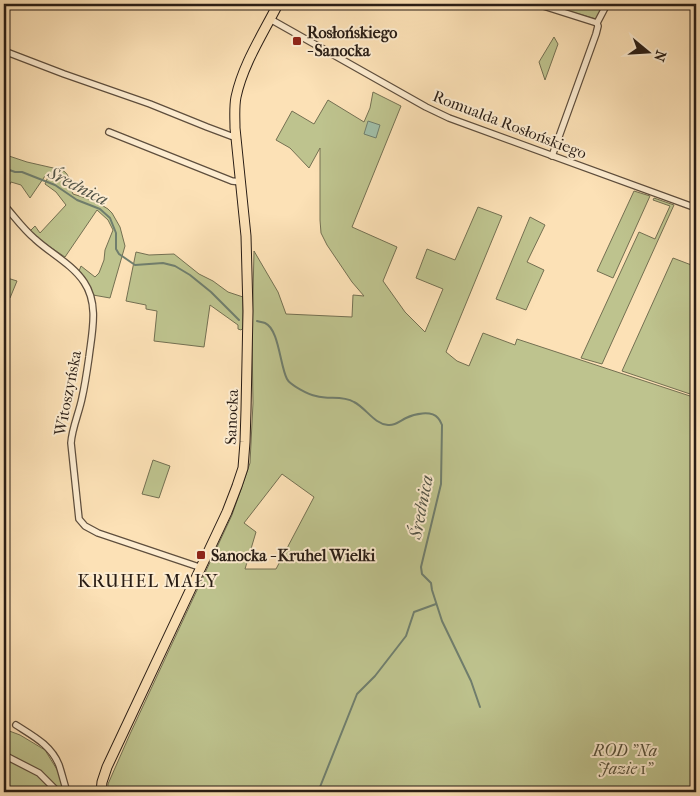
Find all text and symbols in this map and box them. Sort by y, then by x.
place label: Rosłońskiego - Sanocka [307,23,397,60]
north arrow [622,28,672,78]
marker: Rosłońskiego - Sanocka [291,35,303,47]
text: N [650,48,670,64]
street label: Romualda Rosłońskiego [430,86,589,163]
water label: Średnica [43,160,112,210]
street label: Witoszyńska [50,348,85,438]
street label: Sanocka [221,388,242,445]
water label: Średnica [403,473,438,542]
place label: Sanocka - Kruhel Wielki [211,546,375,565]
marker: Sanocka - Kruhel Wielki [195,549,207,561]
district label: KRUHEL MAŁY [78,571,218,592]
park label: ROD "Na Jazie 1" [592,741,657,778]

